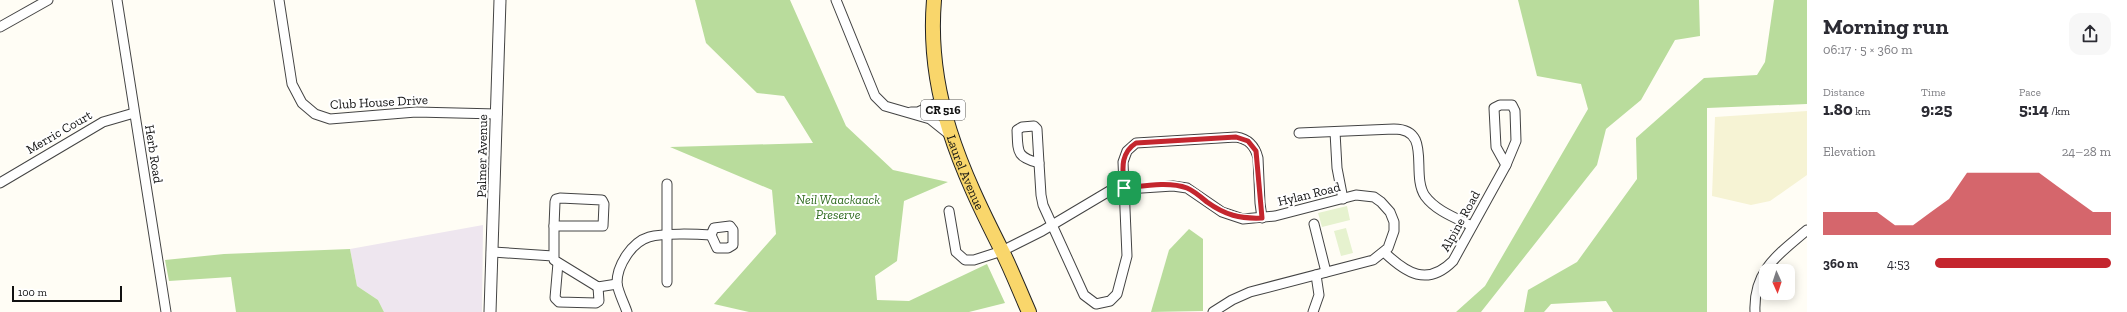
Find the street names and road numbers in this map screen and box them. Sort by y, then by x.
street label: Club House Drive [330,92,428,112]
road number: CR 516 [921,100,965,120]
street label: Merric Court [23,107,95,157]
street label: Palmer Avenue [474,114,490,198]
street label: Herb Road [142,124,166,184]
street label: Laurel Avenue [944,133,988,212]
street label: Hylan Road [1276,179,1342,209]
street label: Alpine Road [1437,188,1483,254]

